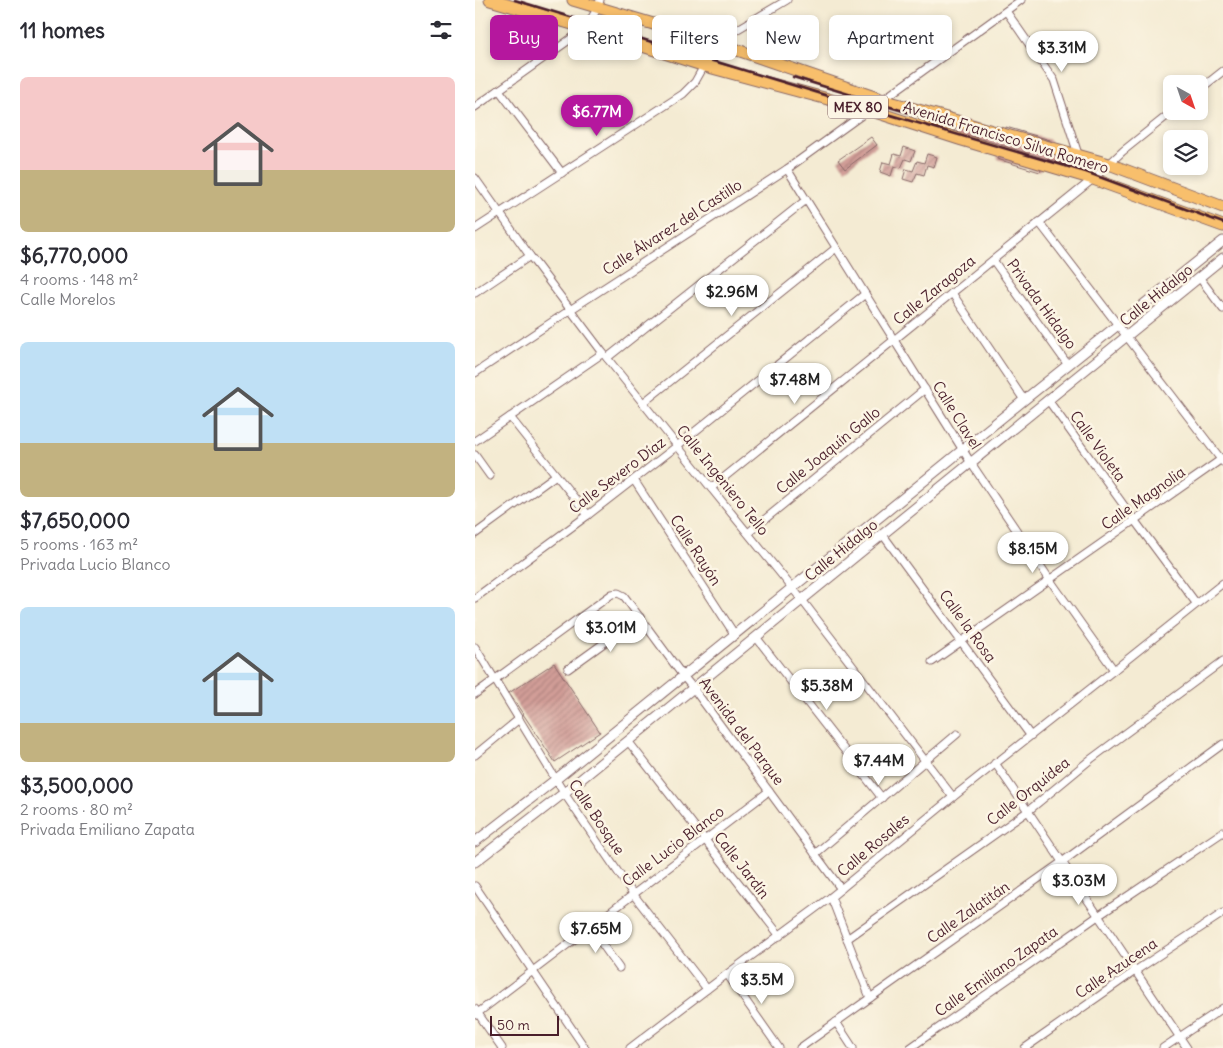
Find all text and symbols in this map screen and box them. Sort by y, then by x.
chip: Buy [490,15,558,60]
chip: Rent [568,15,642,60]
chip: Filters [652,15,737,60]
chip: New [747,15,819,60]
chip: Apartment [829,15,952,60]
icon: filters [427,16,455,44]
text: 11 homes [20,17,105,44]
pin: $3.31M [1021,30,1103,73]
text: $3.31M [1037,37,1087,57]
north arrow [1163,75,1207,120]
map controls [1163,75,1208,175]
pin: $6.77M [556,94,638,137]
road number: MEX 80 [828,95,888,118]
street label: Avenida Francisco Silva Romero [901,97,1111,177]
text: $6.77M [572,101,622,121]
icon: home [193,109,283,199]
button: layers [1163,130,1208,175]
street label: Calle Álvarez del Castillo [599,175,745,279]
text: $6,770,000 [20,242,128,269]
street label: Calle Zaragoza [889,251,979,329]
street label: Privada Hidalgo [1003,255,1081,353]
street label: Calle Hidalgo [1116,260,1196,330]
text: 4 rooms · 148 m² [20,269,139,289]
pin: $2.96M [691,274,773,317]
text: $2.96M [706,281,758,301]
text: Calle Morelos [20,289,116,309]
pin: $7.48M [754,362,836,405]
text: $7.48M [769,369,821,389]
icon: home [193,374,283,464]
street label: Calle Clavel [928,377,986,453]
street label: Calle Joaquín Gallo [772,402,884,498]
street label: Calle Violeta [1066,407,1130,485]
street label: Calle Ingeniero Tello [673,421,773,539]
street label: Calle Severo Díaz [565,432,669,518]
street label: Calle Magnolia [1097,462,1189,534]
text: $7,650,000 [20,507,130,534]
street label: Calle Rayón [666,511,726,589]
street label: Calle Hidalgo [801,515,881,585]
pin: $8.15M [992,532,1074,574]
text: 5 rooms · 163 m² [20,534,138,554]
text: $8.15M [1008,538,1058,558]
text: Privada Lucio Blanco [20,554,171,574]
street label: Calle la Rosa [935,586,1001,666]
pin: $3.01M [570,610,652,653]
text: $3.01M [585,617,637,637]
icon: home [193,639,283,729]
pin: $5.38M [786,668,868,711]
street label: Avenida del Parque [695,673,789,789]
text: $5.38M [801,675,853,695]
pin: $7.44M [838,744,920,786]
text: $7.44M [853,750,905,770]
street label: Calle Orquídea [983,752,1074,829]
text: $3,500,000 [20,772,134,799]
street label: Calle Bosque [565,776,629,858]
text: 2 rooms · 80 m² [20,799,133,819]
street label: Calle Lucio Blanco [618,801,728,891]
street label: Calle Rosales [833,809,913,881]
text: Privada Emiliano Zapata [20,819,195,839]
street label: Calle Jardín [710,828,774,902]
pin: $3.03M [1038,864,1120,906]
text: $3.03M [1052,870,1106,890]
street label: Calle Zalatitán [923,876,1013,947]
pin: $7.65M [555,912,637,954]
text: $7.65M [570,918,622,938]
street label: Calle Emiliano Zapata [931,921,1061,1021]
street label: Calle Azucena [1071,933,1161,1002]
pin: $3.5M [727,962,797,1005]
text: $3.5M [740,969,784,989]
scale bar [490,1013,559,1036]
text: 50 m [497,1016,530,1034]

